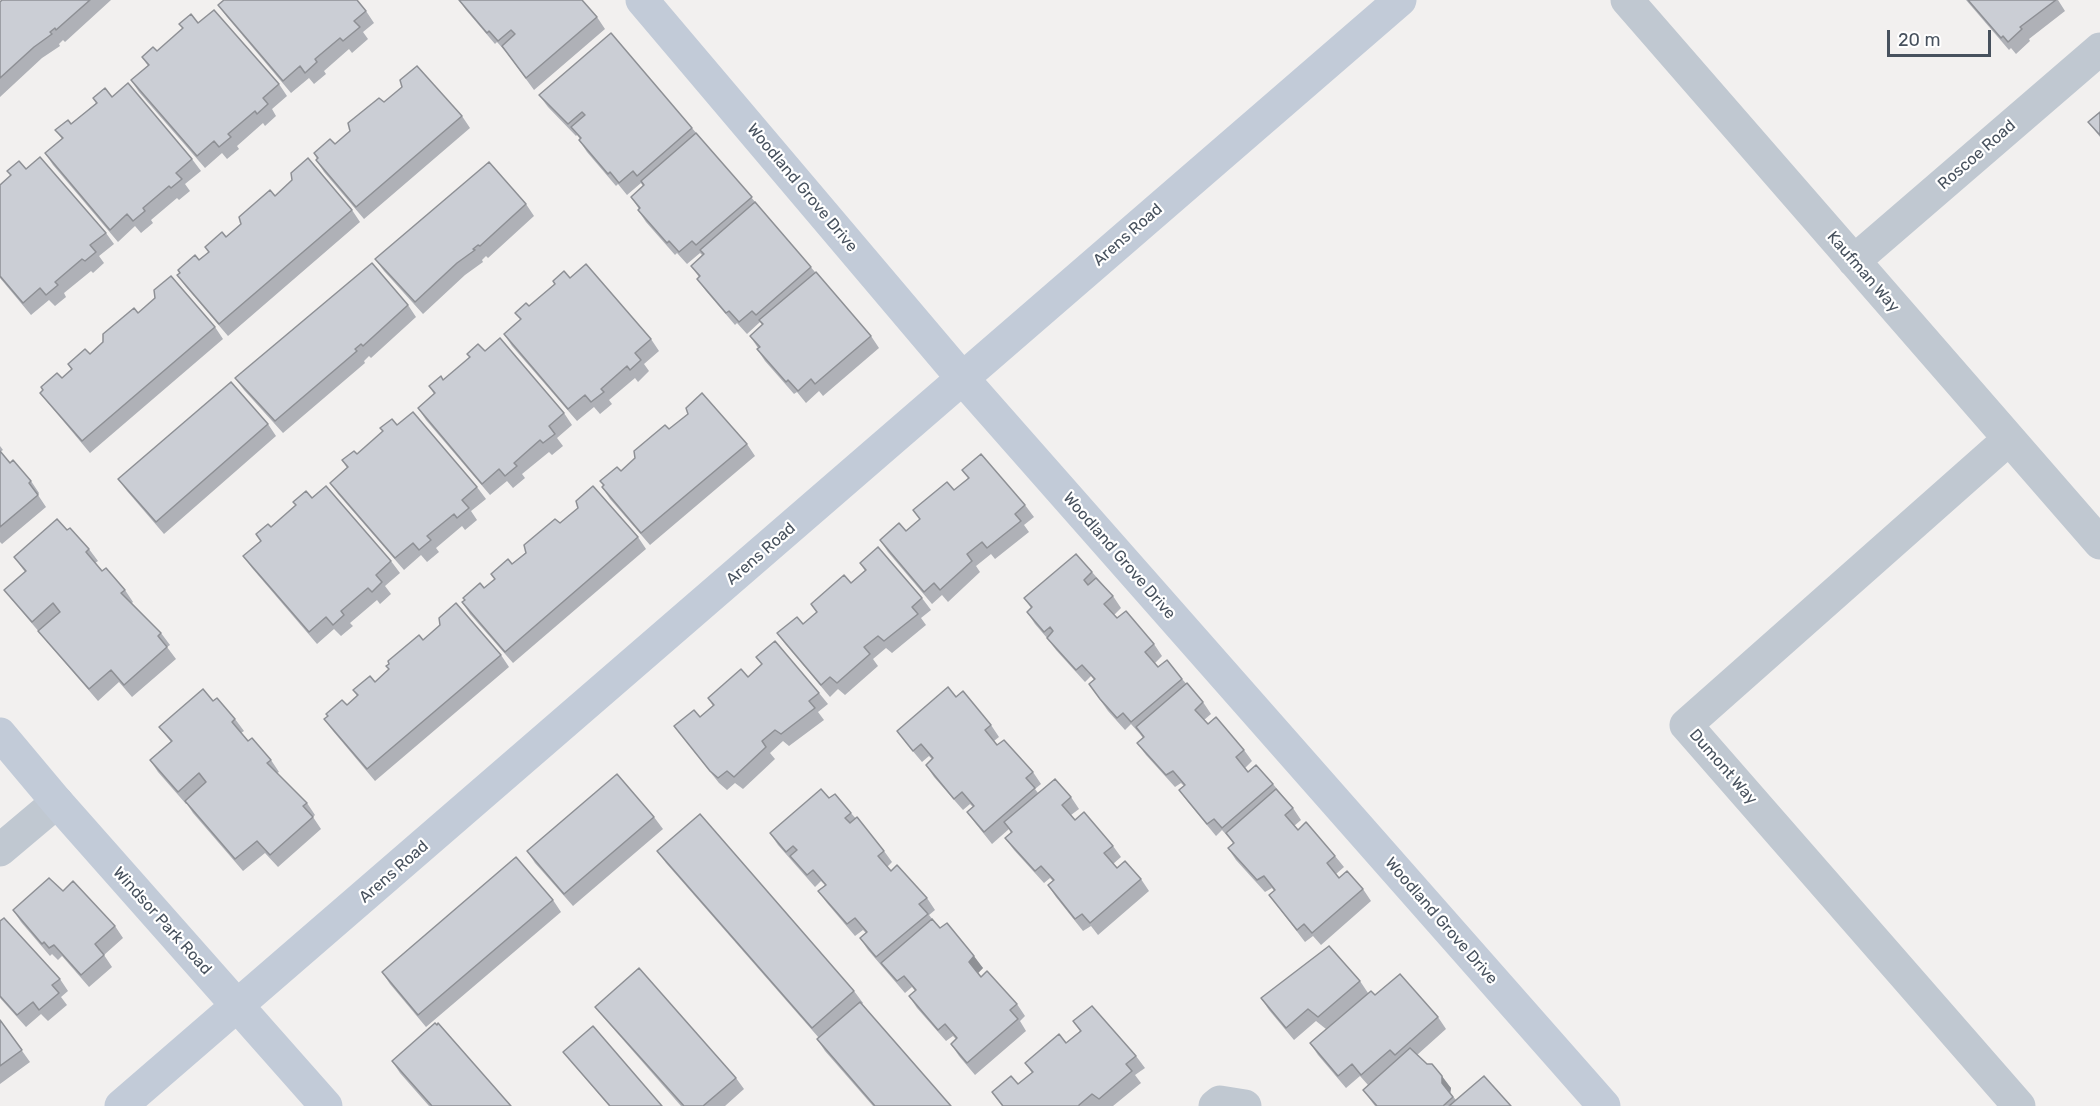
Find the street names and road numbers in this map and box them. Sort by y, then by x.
street label: Roscoe Road [1934,116,2020,194]
street label: Woodland Grove Drive [743,120,861,256]
street label: Arens Road [1090,200,1166,270]
street label: Kaufman Way [1823,228,1903,316]
street label: Woodland Grove Drive [1059,489,1179,623]
street label: Arens Road [723,519,799,589]
street label: Dumont Way [1685,725,1761,809]
street label: Arens Road [356,837,432,907]
street label: Woodland Grove Drive [1381,854,1501,988]
street label: Windsor Park Road [109,863,215,979]

